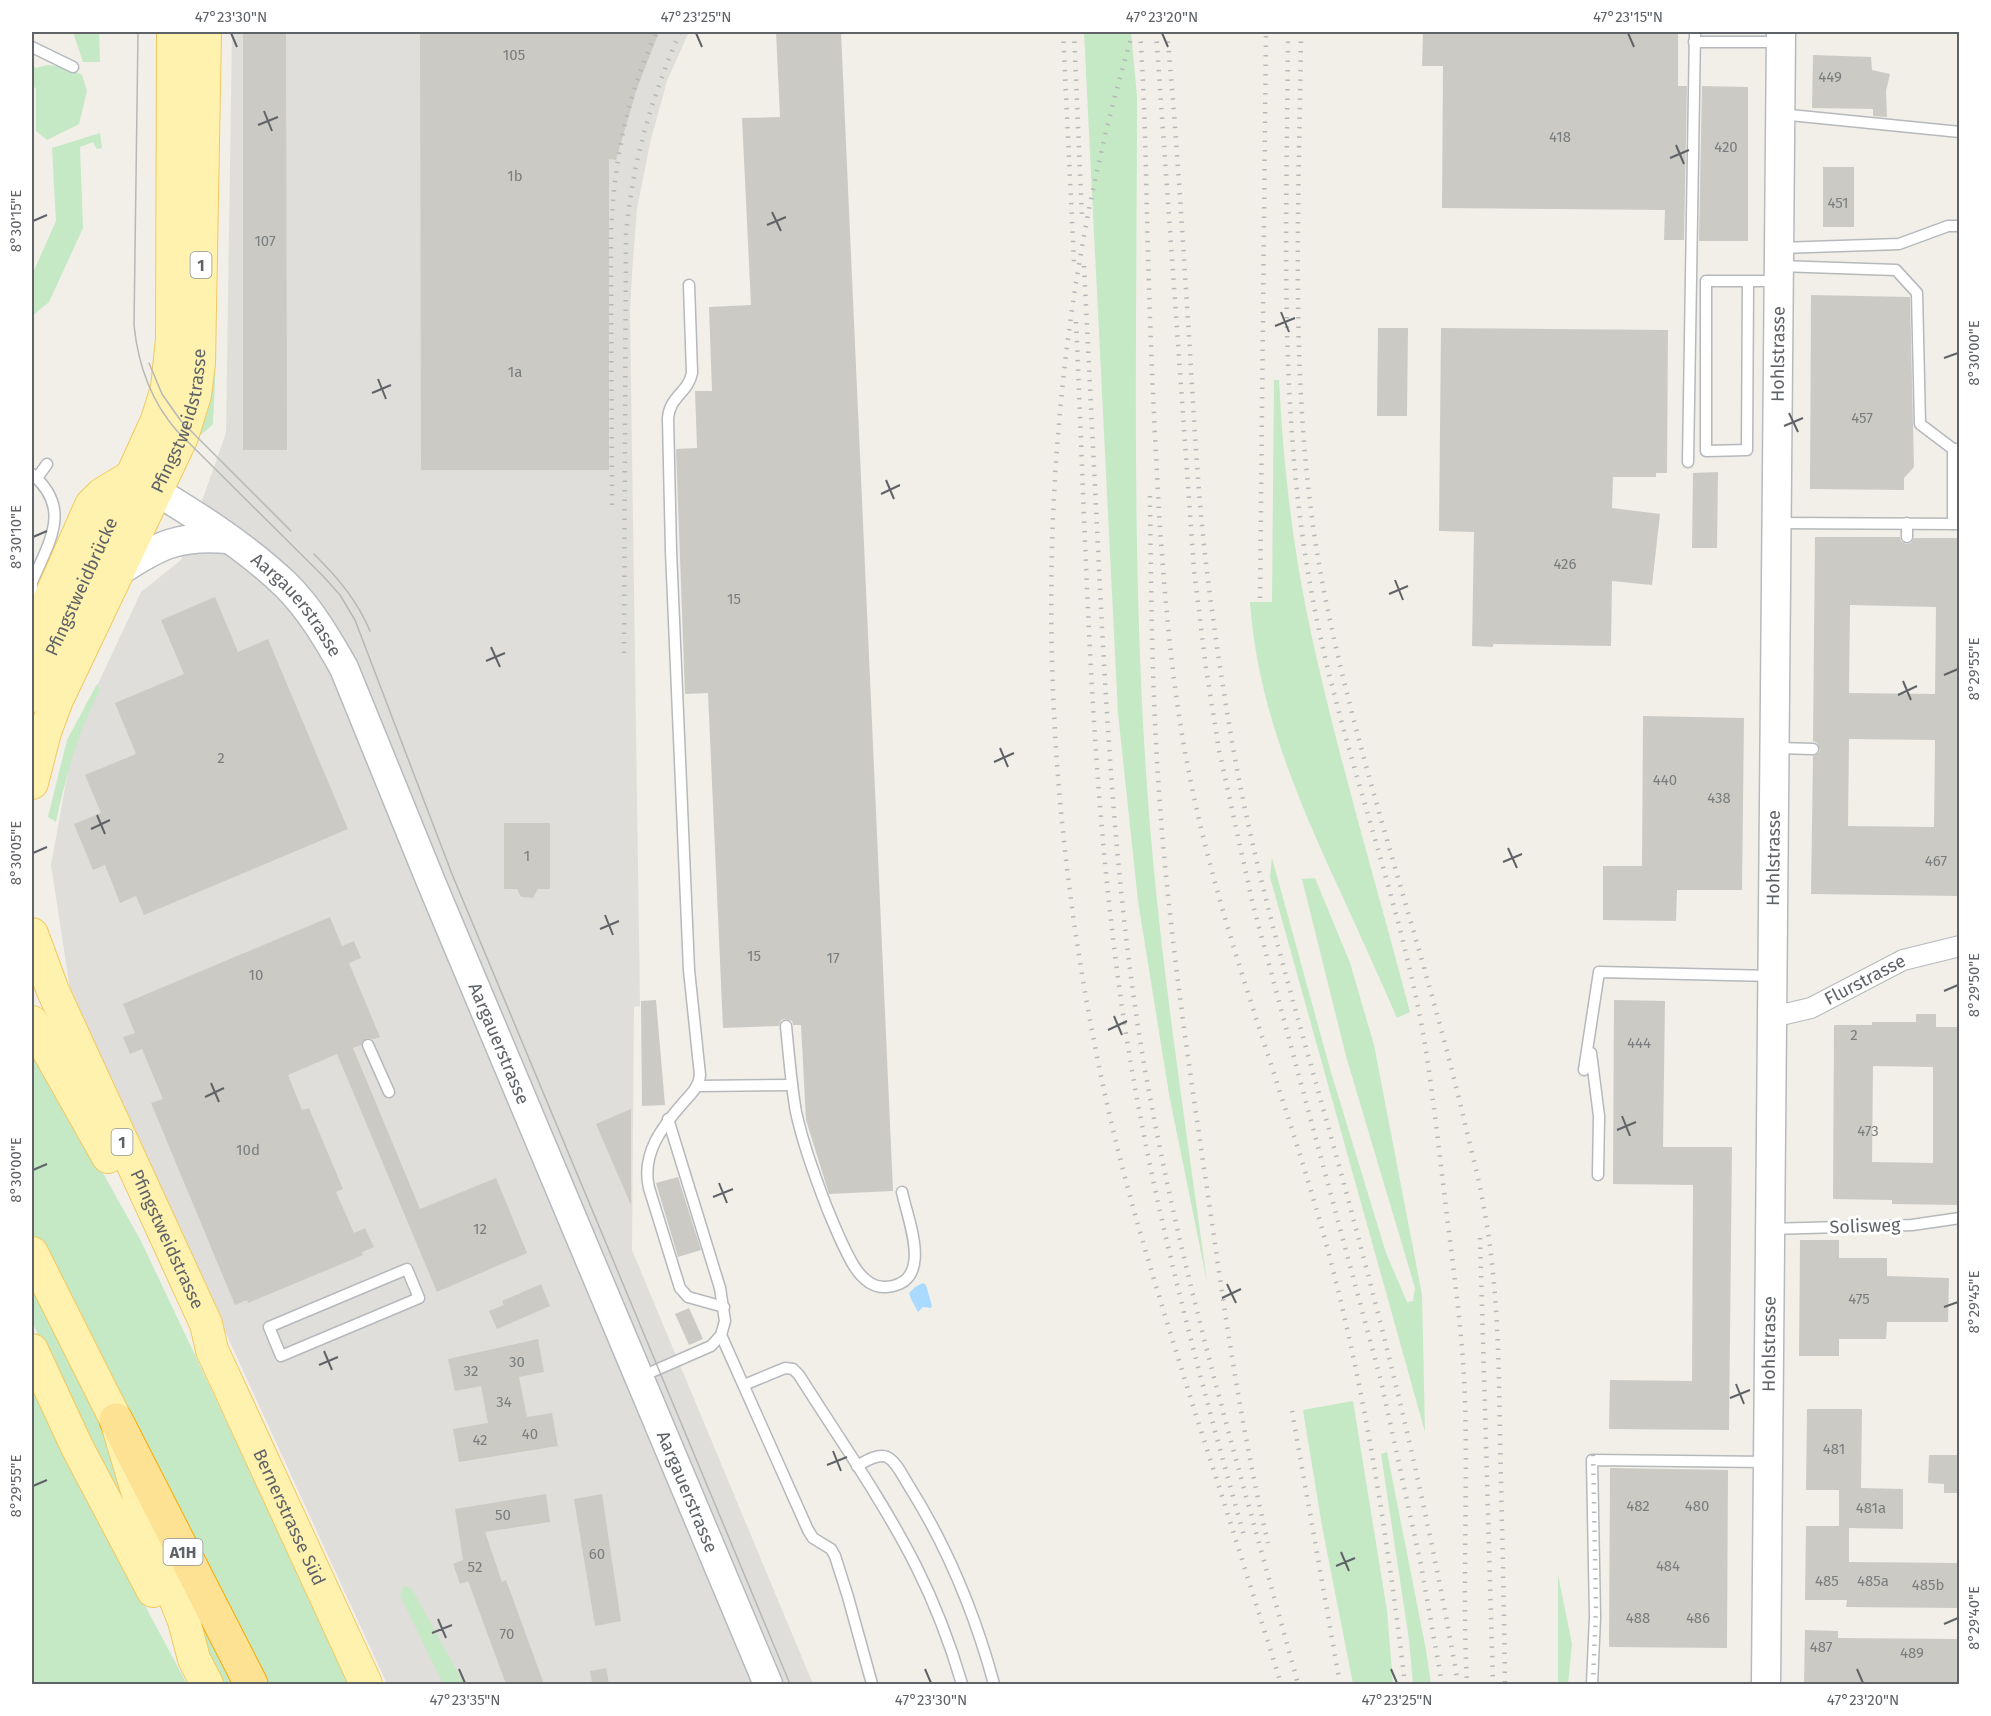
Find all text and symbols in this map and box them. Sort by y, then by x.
text: 47°23'30"N [195,8,267,26]
text: 47°23'25"N [660,8,732,26]
text: 47°23'20"N [1126,8,1198,26]
text: 47°23'15"N [1593,8,1663,26]
house number: 105 [503,46,525,64]
house number: 449 [1818,68,1842,86]
house number: 418 [1549,128,1571,146]
house number: 420 [1714,138,1738,156]
house number: 1b [507,167,523,185]
text: 8°30'15"E [7,190,25,252]
house number: 451 [1827,194,1849,212]
house number: 107 [254,232,276,250]
road number: 1 [190,252,212,278]
street label: Hohlstrasse [1767,306,1790,402]
text: 8°30'00"E [1965,320,1983,386]
street label: Pfingstweidstrasse [146,348,210,497]
house number: 1a [508,363,522,381]
house number: 457 [1851,409,1873,427]
text: 8°30'10"E [7,505,25,569]
street label: Pfingstweidbrücke [41,514,122,659]
street label: Aargauerstrasse [247,548,346,661]
house number: 426 [1553,555,1577,573]
house number: 15 [727,590,741,608]
text: 8°29'55"E [1965,637,1983,701]
house number: 2 [217,749,225,767]
house number: 440 [1653,771,1677,789]
house number: 438 [1707,789,1731,807]
street label: Hohlstrasse [1762,810,1785,906]
text: 8°30'05"E [7,821,25,885]
house number: 1 [524,847,530,865]
house number: 467 [1925,852,1947,870]
house number: 15 [747,947,761,965]
house number: 17 [826,949,840,967]
street label: Flurstrasse [1821,950,1909,1010]
text: 8°29'50"E [1965,953,1983,1017]
house number: 10 [249,966,263,984]
street label: Aargauerstrasse [464,980,534,1108]
house number: 2 [1850,1026,1858,1044]
house number: 444 [1627,1034,1651,1052]
house number: 473 [1857,1122,1879,1140]
road number: 1 [112,1129,132,1155]
text: 8°30'00"E [7,1137,25,1203]
house number: 10d [236,1141,260,1159]
street label: Pfingstweidstrasse [126,1166,209,1313]
street label: Solisweg [1829,1214,1902,1238]
house number: 12 [473,1220,487,1238]
text: 8°29'45"E [1965,1271,1983,1333]
house number: 475 [1848,1290,1870,1308]
street label: Hohlstrasse [1758,1296,1781,1392]
house number: 30 [509,1353,525,1371]
house number: 32 [464,1362,478,1380]
house number: 34 [496,1393,512,1411]
house number: 40 [522,1425,538,1443]
street label: Aargauerstrasse [652,1428,723,1556]
house number: 42 [472,1431,488,1449]
house number: 481 [1823,1440,1845,1458]
street label: Bernerstrasse Süd [248,1445,330,1589]
text: 8°29'55"E [7,1454,25,1518]
house number: 482 [1626,1497,1650,1515]
house number: 480 [1685,1497,1709,1515]
house number: 481a [1856,1499,1886,1517]
house number: 50 [495,1506,511,1524]
road number: A1H [164,1539,202,1565]
house number: 60 [589,1545,605,1563]
house number: 484 [1656,1557,1680,1575]
house number: 52 [468,1558,482,1576]
house number: 485 [1815,1572,1839,1590]
house number: 485a [1857,1572,1889,1590]
house number: 485b [1912,1576,1944,1594]
text: 8°29'40"E [1965,1586,1983,1650]
house number: 488 [1626,1609,1650,1627]
house number: 486 [1686,1609,1710,1627]
house number: 70 [500,1625,514,1643]
house number: 487 [1810,1638,1833,1656]
house number: 489 [1900,1644,1924,1662]
text: 47°23'35"N [429,1691,501,1709]
text: 47°23'30"N [895,1691,967,1709]
text: 47°23'25"N [1361,1691,1433,1709]
text: 47°23'20"N [1827,1691,1899,1709]

